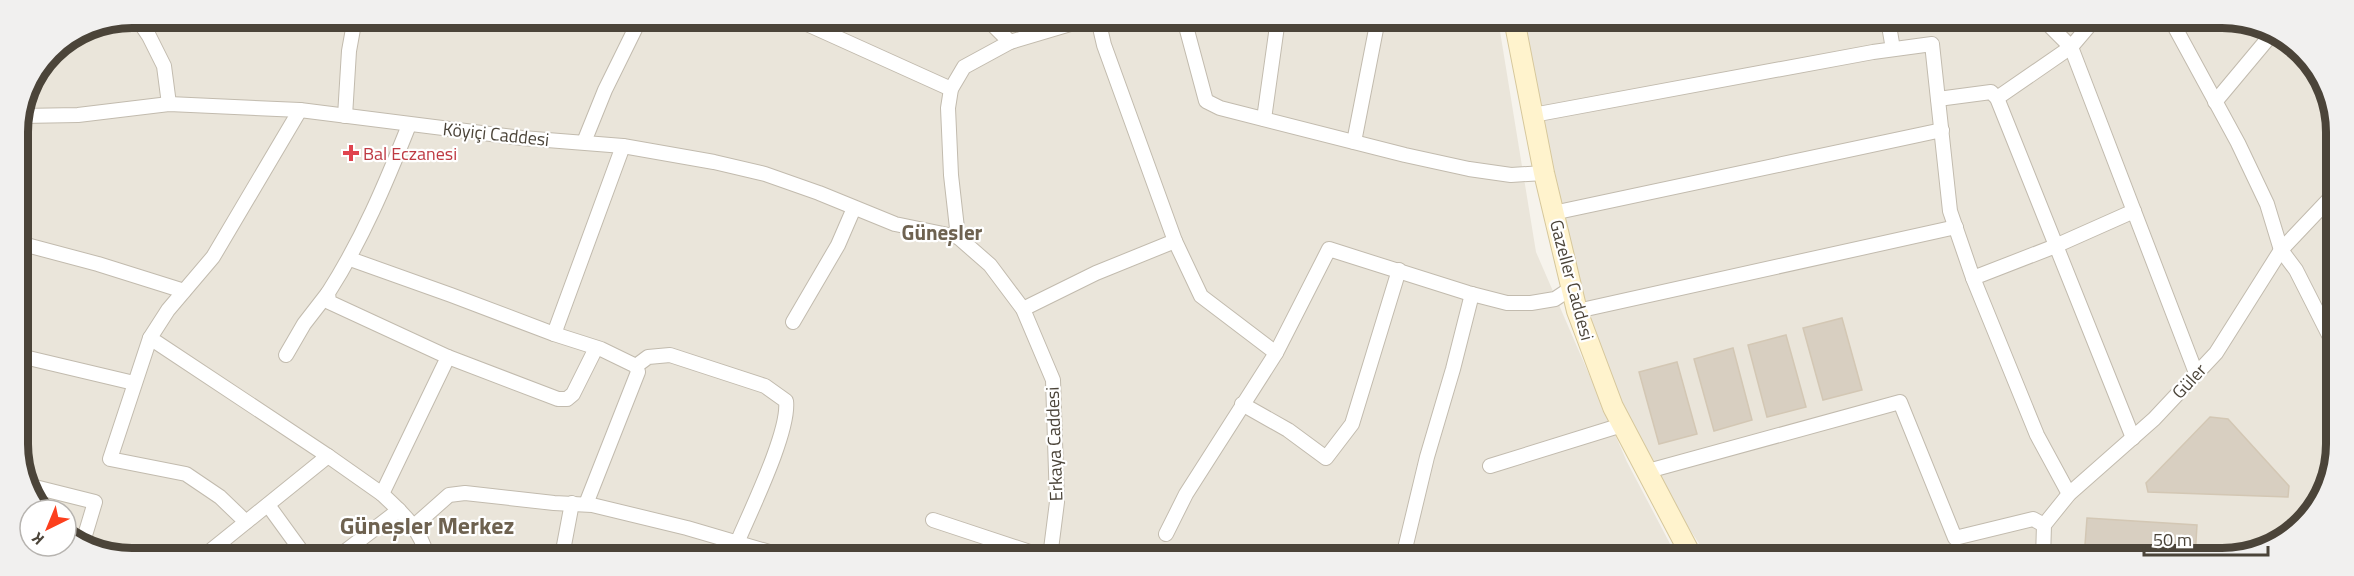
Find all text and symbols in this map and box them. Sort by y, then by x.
street label: Köyiçi Caddesi [441,115,551,153]
place label: Bal Eczanesi [363,140,457,167]
marker: Bal Eczanesi [344,146,358,160]
district label: Güneşler [902,216,983,248]
street label: Gazeller Caddesi [1543,217,1601,343]
street label: Güler [2165,357,2213,405]
street label: Erkaya Caddesi [1039,386,1069,502]
north arrow [18,498,78,558]
district label: Güneşler Merkez [340,507,514,543]
scale bar [2144,519,2268,557]
text: 50 m [2153,526,2192,553]
text: K [26,527,49,551]

